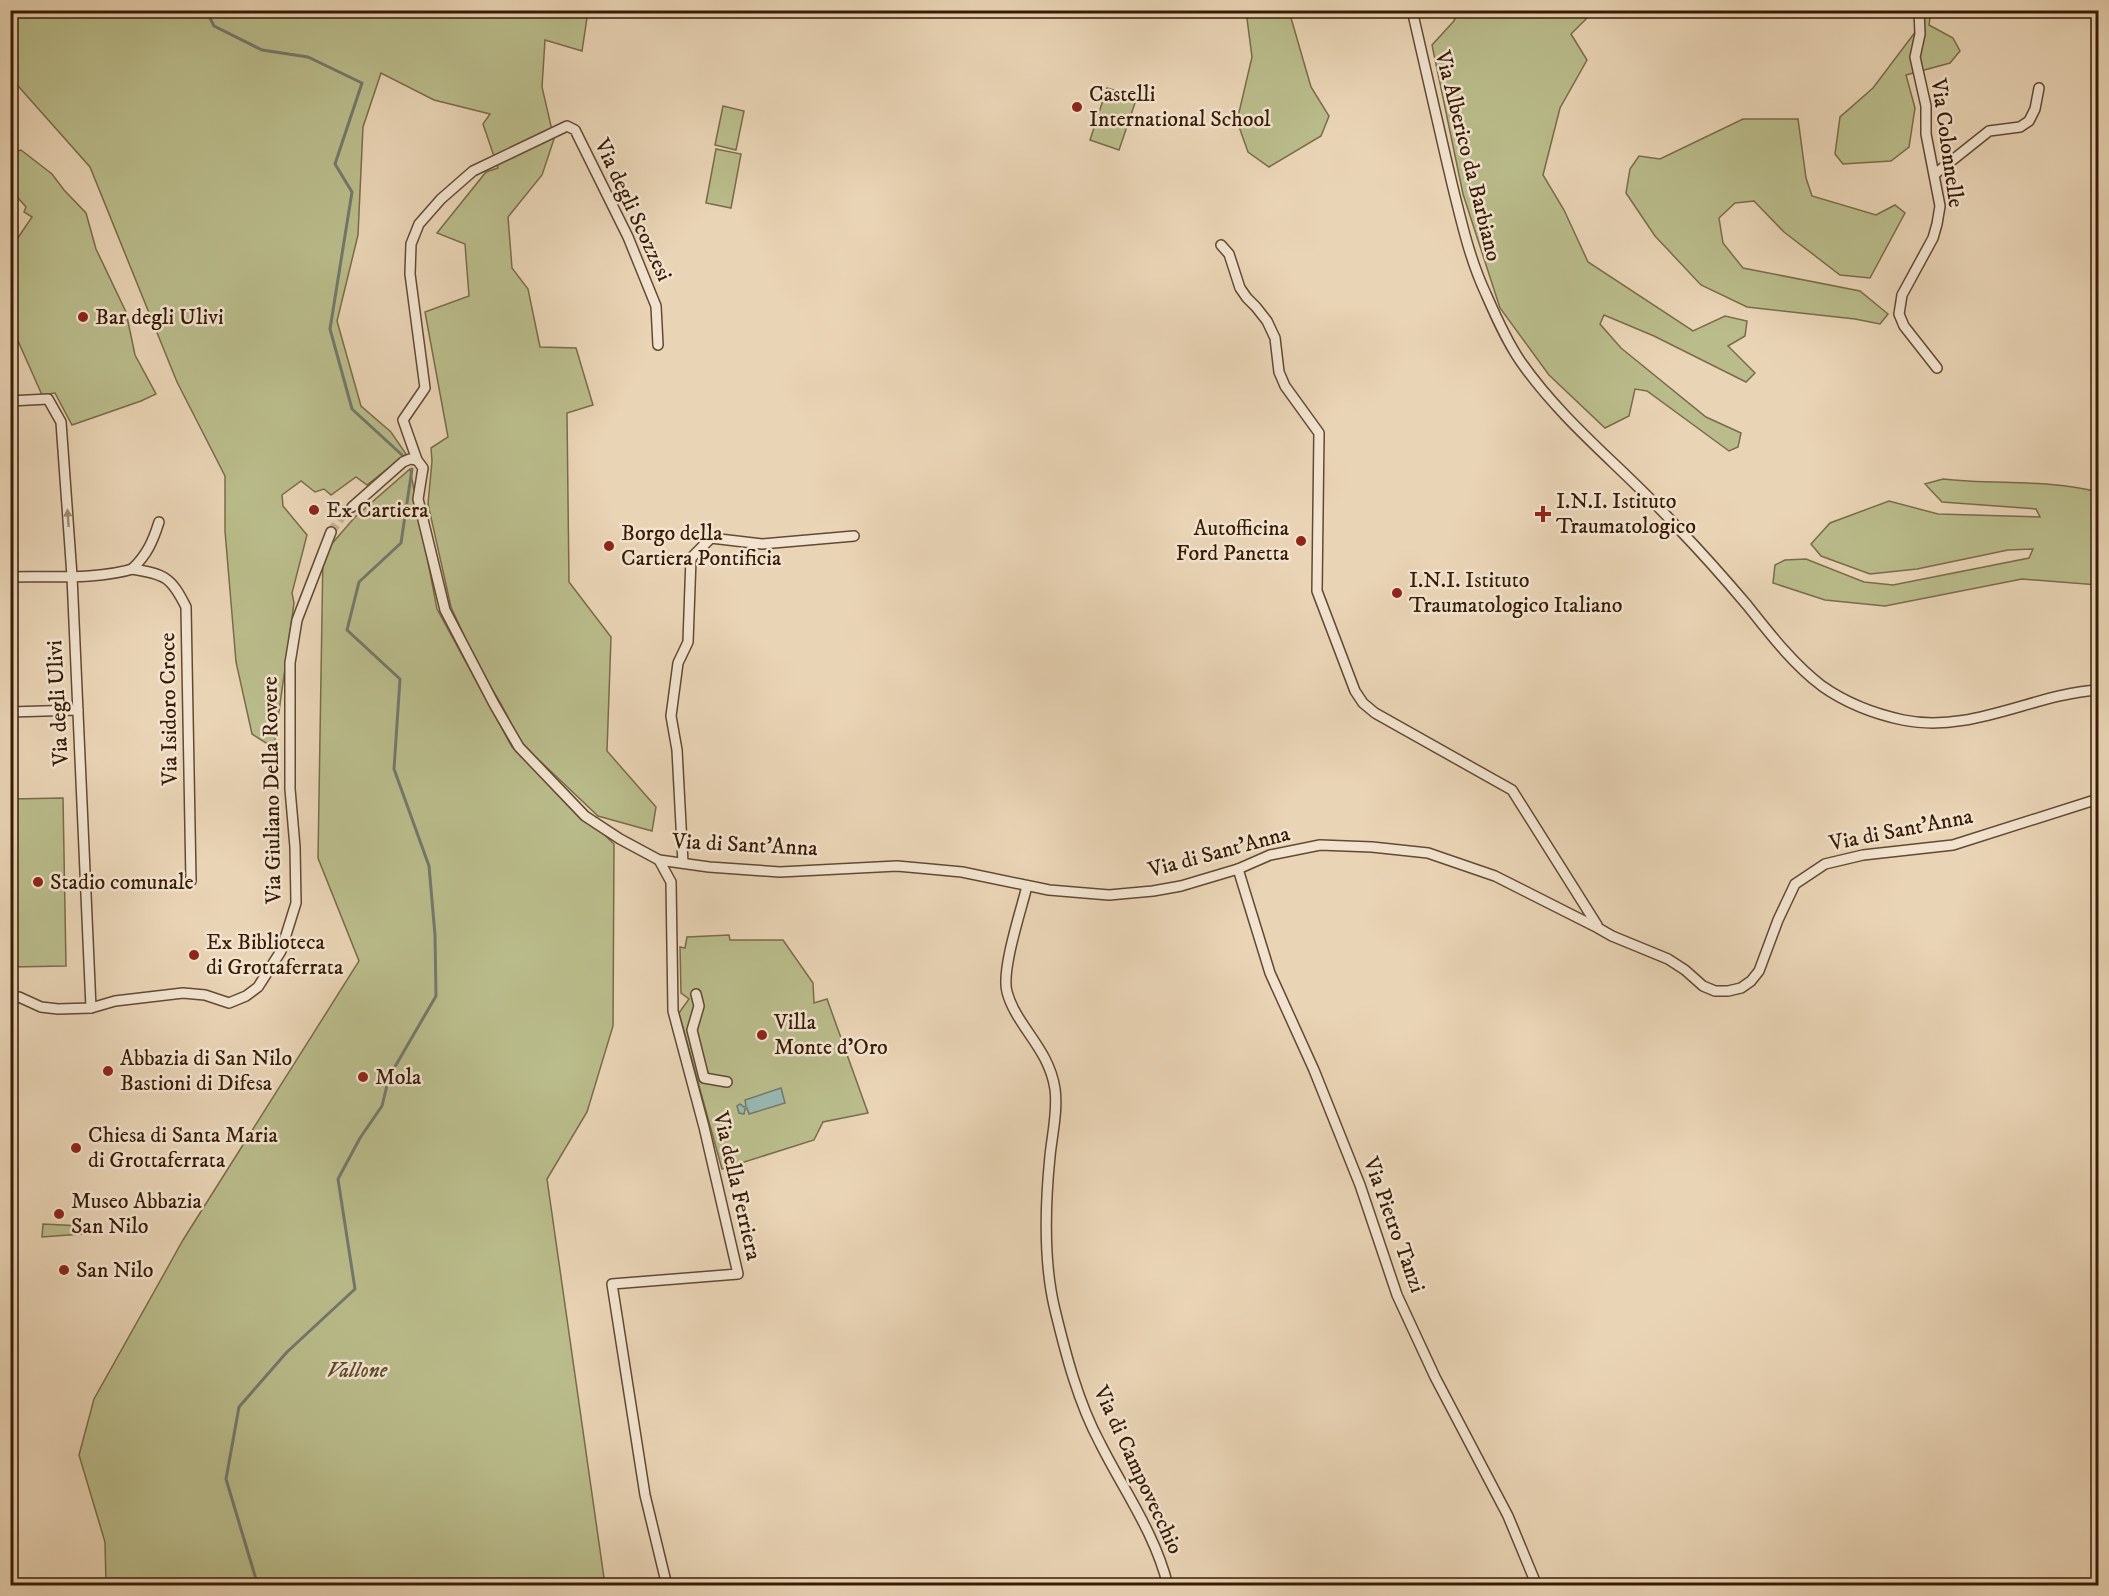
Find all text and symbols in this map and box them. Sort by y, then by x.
street label: Via Alberico da Barbiano [1429,47,1507,264]
street label: Via Colonnelle [1924,76,1969,209]
place label: Castelli International School [1089,81,1271,133]
marker: Castelli International School [1070,100,1084,114]
street label: Via degli Scozzesi [588,134,678,286]
place label: Bar degli Ulivi [95,304,224,331]
marker: Bar degli Ulivi [76,310,90,324]
place label: I.N.I. Istituto Traumatologico [1556,488,1696,540]
place label: Ex Cartiera [326,497,429,524]
marker: Ex Cartiera [307,503,321,517]
marker: I.N.I. Istituto Traumatologico [1534,505,1552,523]
one-way arrow [63,508,73,527]
place label: Autofficina Ford Panetta [1176,515,1290,567]
place label: Borgo della Cartiera Pontificia [621,520,782,572]
marker: Autofficina Ford Panetta [1294,534,1308,548]
marker: Borgo della Cartiera Pontificia [602,539,616,553]
place label: I.N.I. Istituto Traumatologico Italiano [1409,567,1622,619]
marker: I.N.I. Istituto Traumatologico Italiano [1390,586,1404,600]
street label: Via Isidoro Croce [154,632,184,787]
street label: Via degli Ulivi [41,639,75,768]
street label: Via Giuliano Della Rovere [257,676,288,905]
street label: Via di Sant'Anna [1826,803,1976,857]
street label: Via di Sant'Anna [1144,820,1293,884]
street label: Via di Sant'Anna [671,828,819,862]
place label: Stadio comunale [50,869,194,896]
marker: Stadio comunale [31,875,45,889]
place label: Ex Biblioteca di Grottaferrata [206,929,344,981]
marker: Ex Biblioteca di Grottaferrata [187,948,201,962]
place label: Villa Monte d'Oro [773,1009,888,1061]
marker: Villa Monte d'Oro [755,1028,769,1042]
place label: Abbazia di San Nilo Bastioni di Difesa [120,1045,292,1097]
marker: Abbazia di San Nilo Bastioni di Difesa [101,1064,115,1078]
place label: Mola [375,1064,422,1091]
marker: Mola [356,1070,370,1084]
street label: Via della Ferriera [707,1108,767,1264]
place label: Chiesa di Santa Maria di Grottaferrata [88,1122,278,1174]
marker: Chiesa di Santa Maria di Grottaferrata [69,1141,83,1155]
street label: Via Pietro Tanzi [1357,1153,1431,1297]
place label: Museo Abbazia San Nilo [71,1188,202,1240]
marker: Museo Abbazia San Nilo [52,1207,66,1221]
place label: San Nilo [76,1257,153,1284]
marker: San Nilo [57,1263,71,1277]
park label: Vallone [327,1357,388,1384]
street label: Via di Campovecchio [1087,1381,1189,1558]

